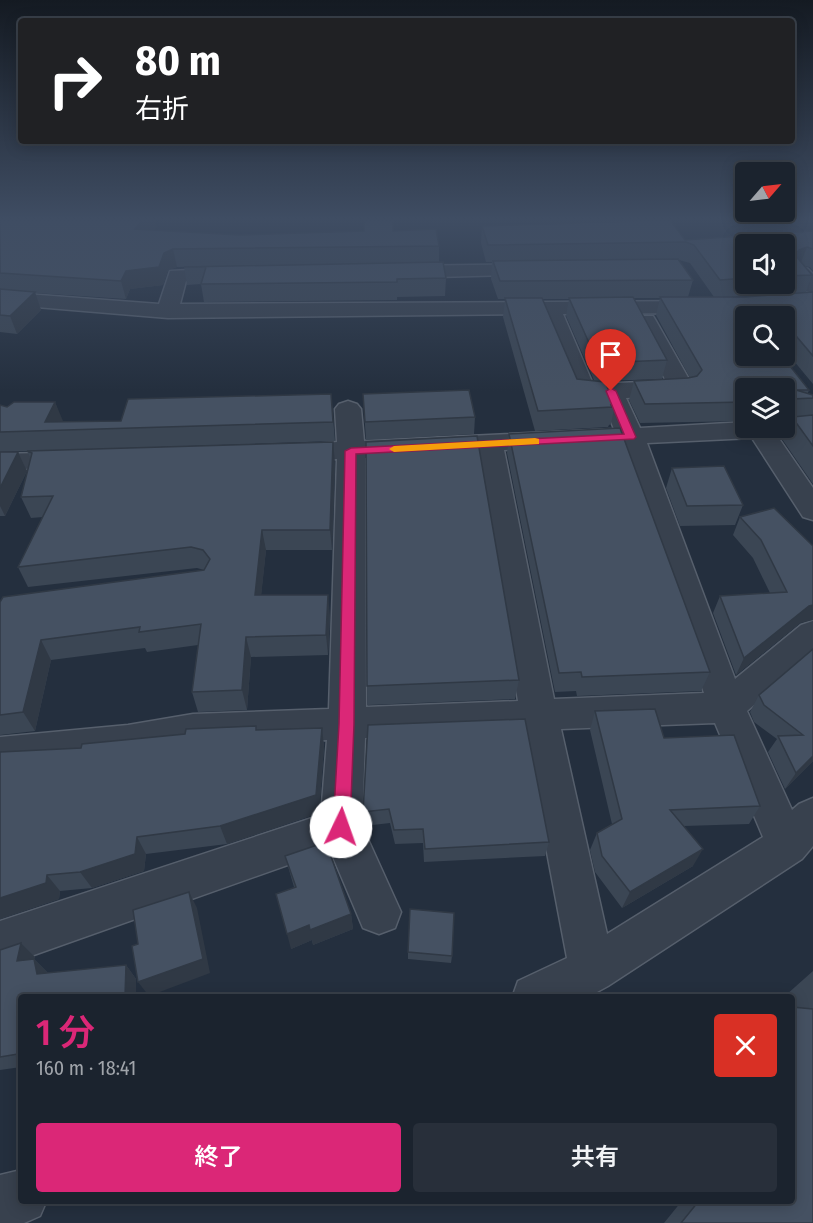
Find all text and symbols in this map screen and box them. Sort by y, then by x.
text: 80 m [135,36,221,86]
icon: right [36,42,114,120]
text: 右折 [135,93,189,125]
north arrow [735,162,795,222]
map controls [735,162,795,438]
button: sound [735,234,795,294]
button: search [735,306,795,366]
pin [585,329,636,391]
icon: arrive [594,338,627,371]
button: layers [735,378,795,438]
position arrow [309,795,373,859]
text: 1 分 [36,1011,95,1055]
button: close [714,1014,777,1077]
text: 160 m · 18:41 [36,1056,136,1080]
button: 終了 [36,1123,401,1192]
button: 共有 [413,1123,777,1192]

